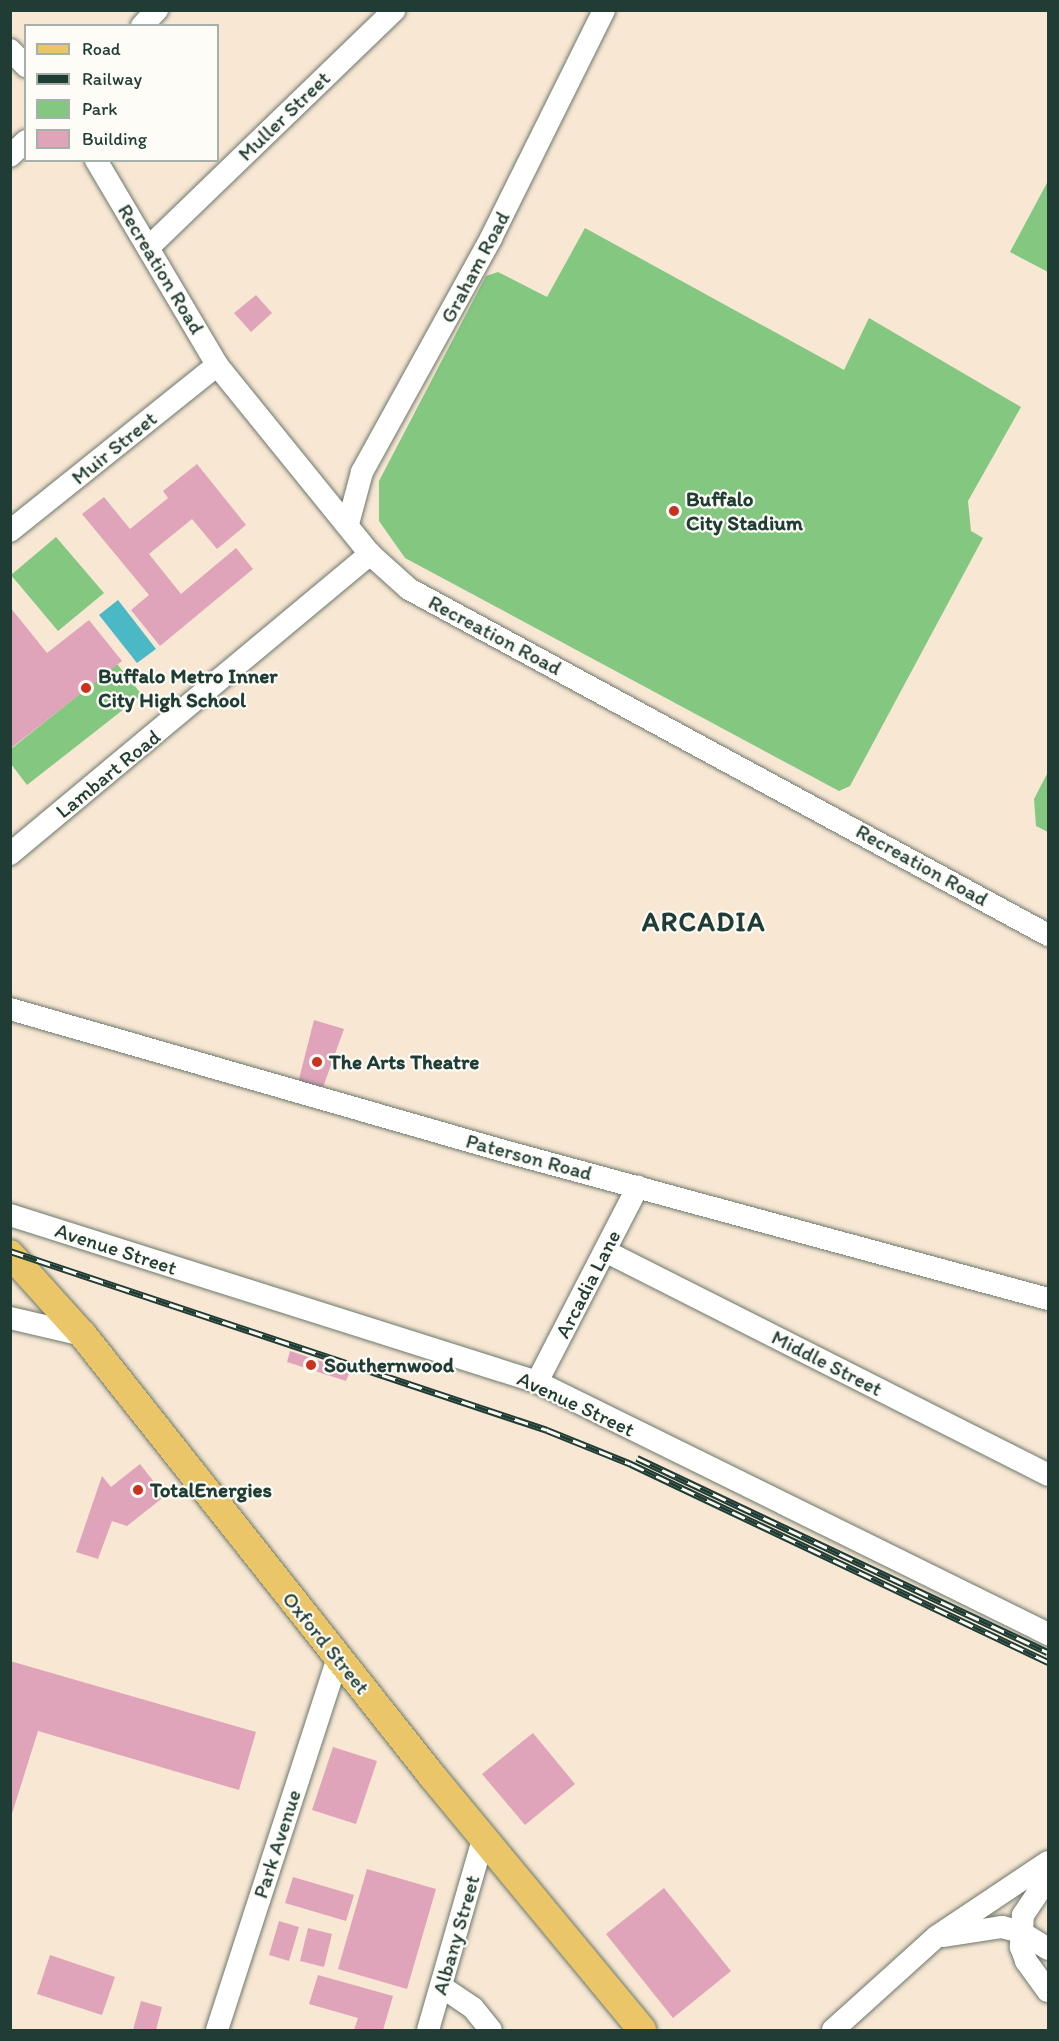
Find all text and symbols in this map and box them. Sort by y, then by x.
legend [24,24,219,162]
text: Road [82,38,121,60]
street label: Muller Street [233,66,335,166]
text: Railway [82,68,142,90]
text: Park [82,98,117,120]
text: Building [82,128,147,150]
street label: Recreation Road [112,200,210,338]
street label: Graham Road [435,207,515,327]
street label: Muir Street [66,406,162,490]
place label: Buffalo City Stadium [686,486,804,536]
marker: Buffalo City Stadium [667,504,681,518]
street label: Recreation Road [424,589,566,681]
place label: Buffalo Metro Inner City High School [98,663,277,713]
marker: Buffalo Metro Inner City High School [79,681,93,695]
street label: Lambart Road [51,724,165,824]
street label: Recreation Road [852,818,992,912]
district label: ARCADIA [642,906,766,938]
place label: The Arts Theatre [329,1049,480,1075]
marker: The Arts Theatre [310,1055,324,1069]
street label: Paterson Road [463,1128,595,1186]
street label: Avenue Street [52,1218,180,1280]
street label: Arcadia Lane [550,1226,626,1342]
street label: Middle Street [767,1324,887,1402]
place label: Southernwood [324,1352,454,1378]
marker: Southernwood [302,1356,320,1374]
street label: Avenue Street [514,1366,638,1442]
place label: TotalEnergies [150,1477,272,1503]
marker: TotalEnergies [131,1483,145,1497]
street label: Oxford Street [277,1587,375,1699]
street label: Park Avenue [248,1787,306,1901]
street label: Albany Street [427,1872,485,1998]

